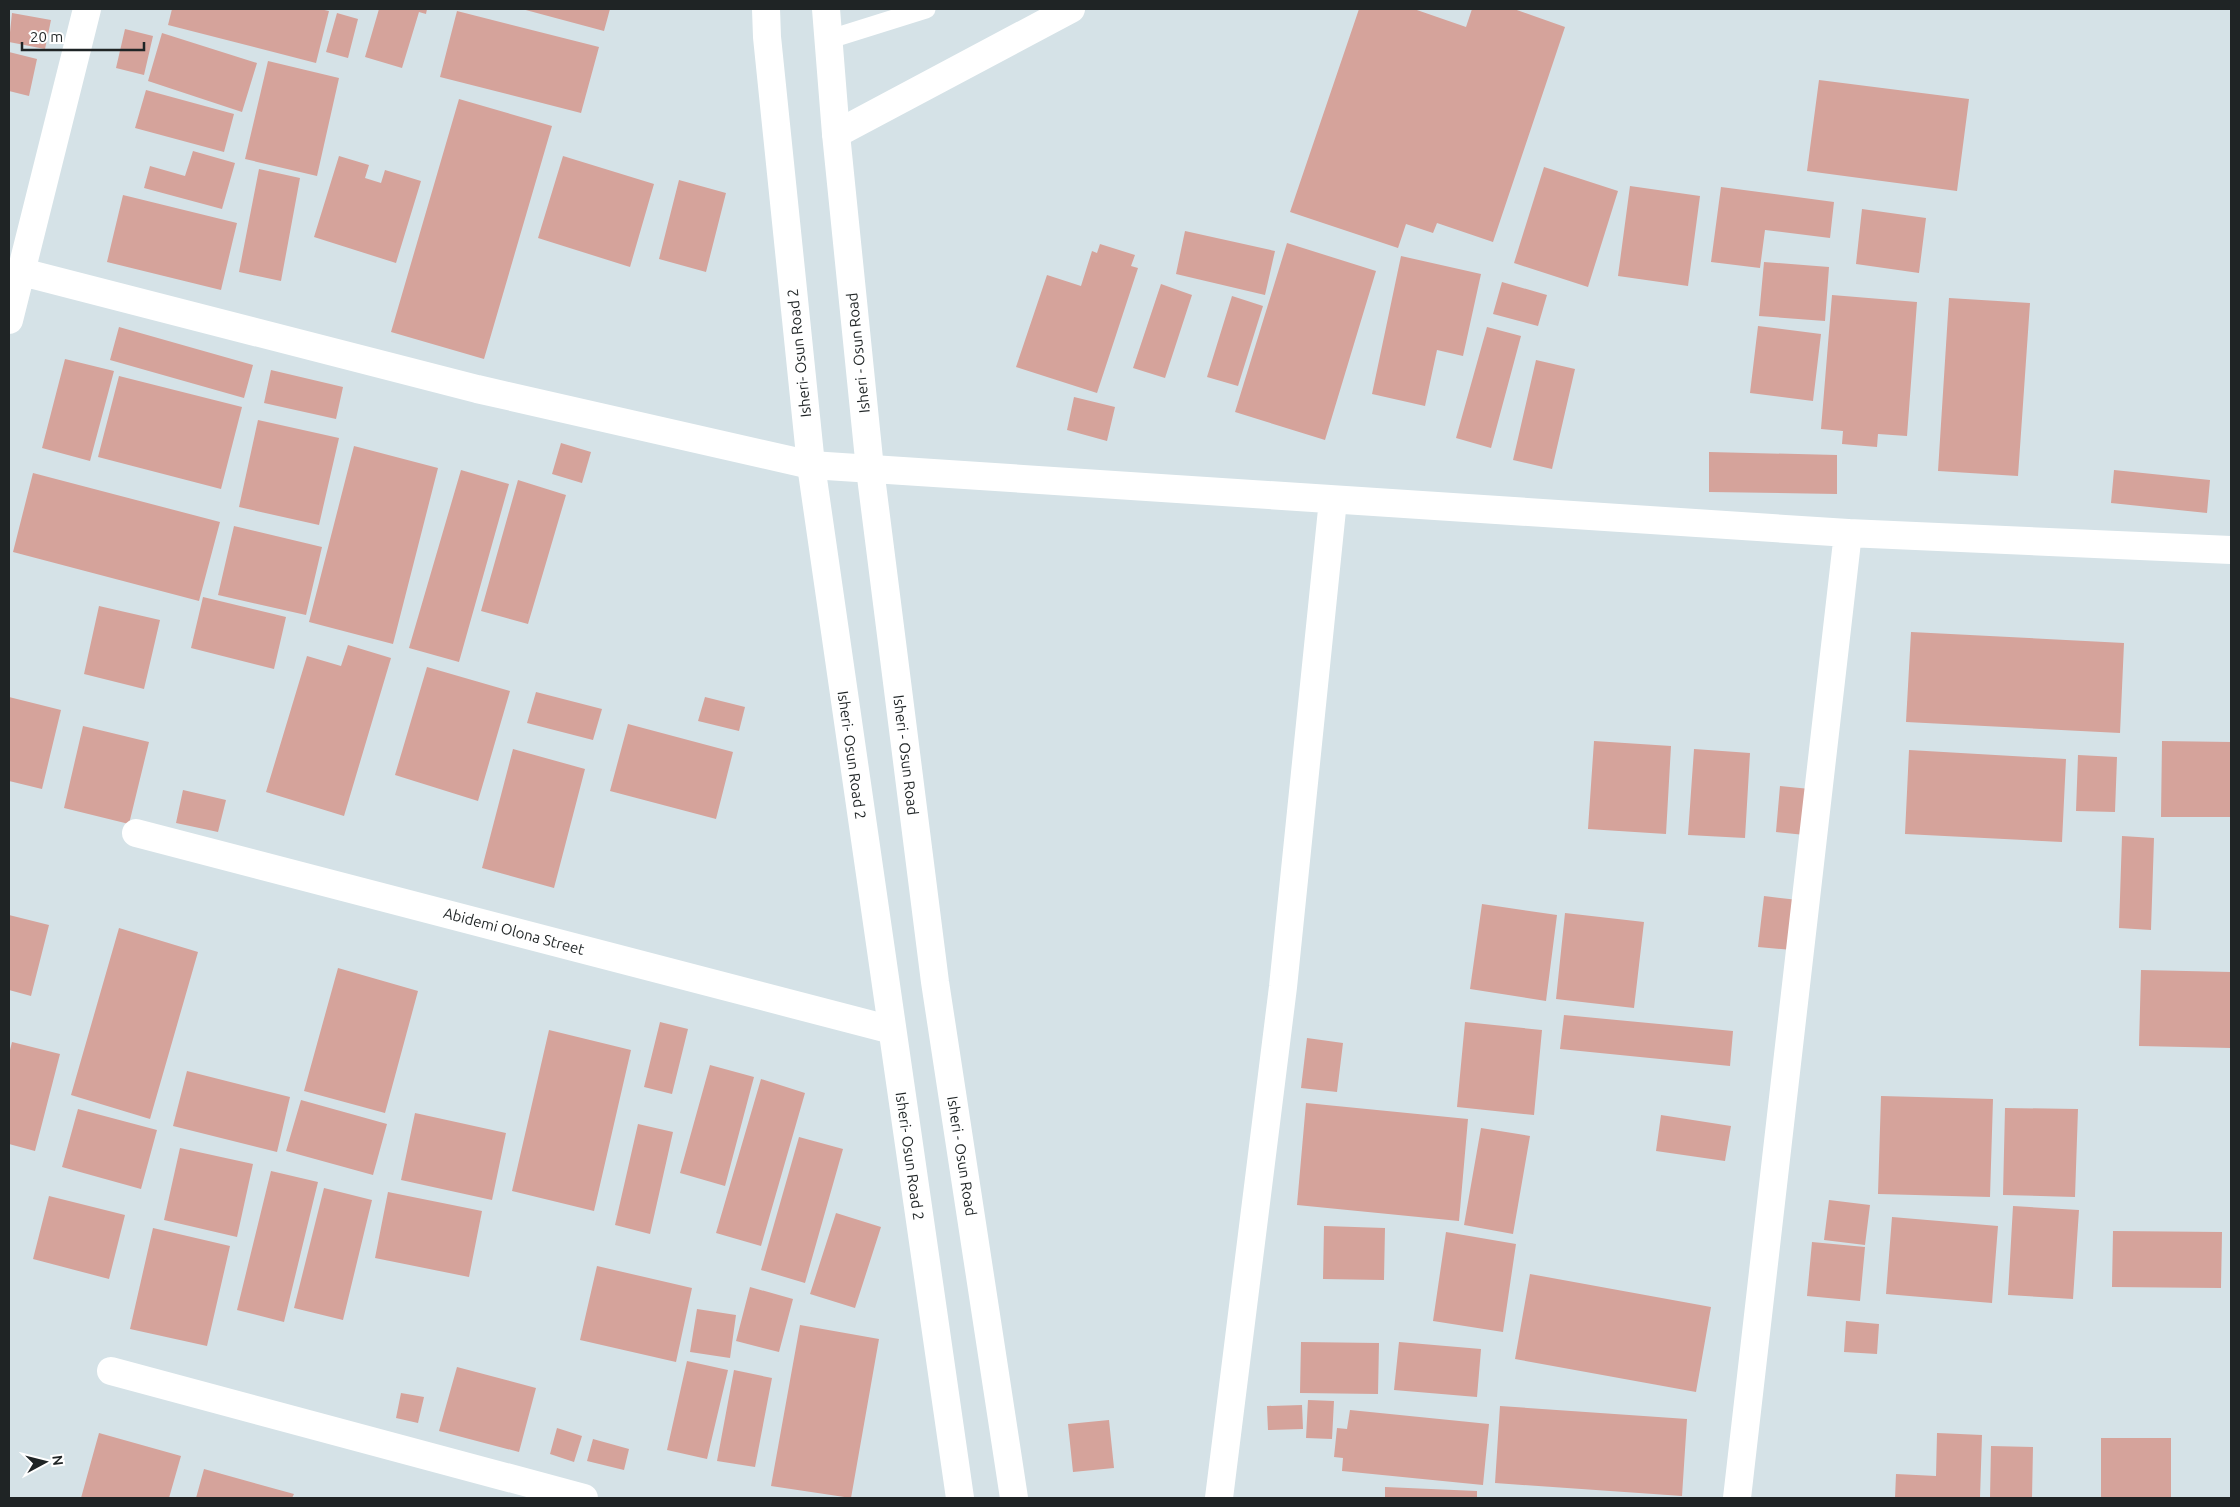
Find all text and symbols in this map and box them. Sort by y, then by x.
scale bar [22,20,145,52]
text: 20 m [30,28,63,45]
street label: Isheri- Osun Road 2 [784,288,814,418]
street label: Isheri - Osun Road [843,292,873,414]
street label: Isheri- Osun Road 2 [835,690,869,820]
street label: Isheri - Osun Road [890,694,922,816]
street label: Abidemi Olona Street [442,904,586,958]
street label: Isheri- Osun Road 2 [893,1091,927,1221]
street label: Isheri - Osun Road [944,1095,980,1217]
north arrow [20,1437,70,1487]
text: N [49,1454,66,1467]

